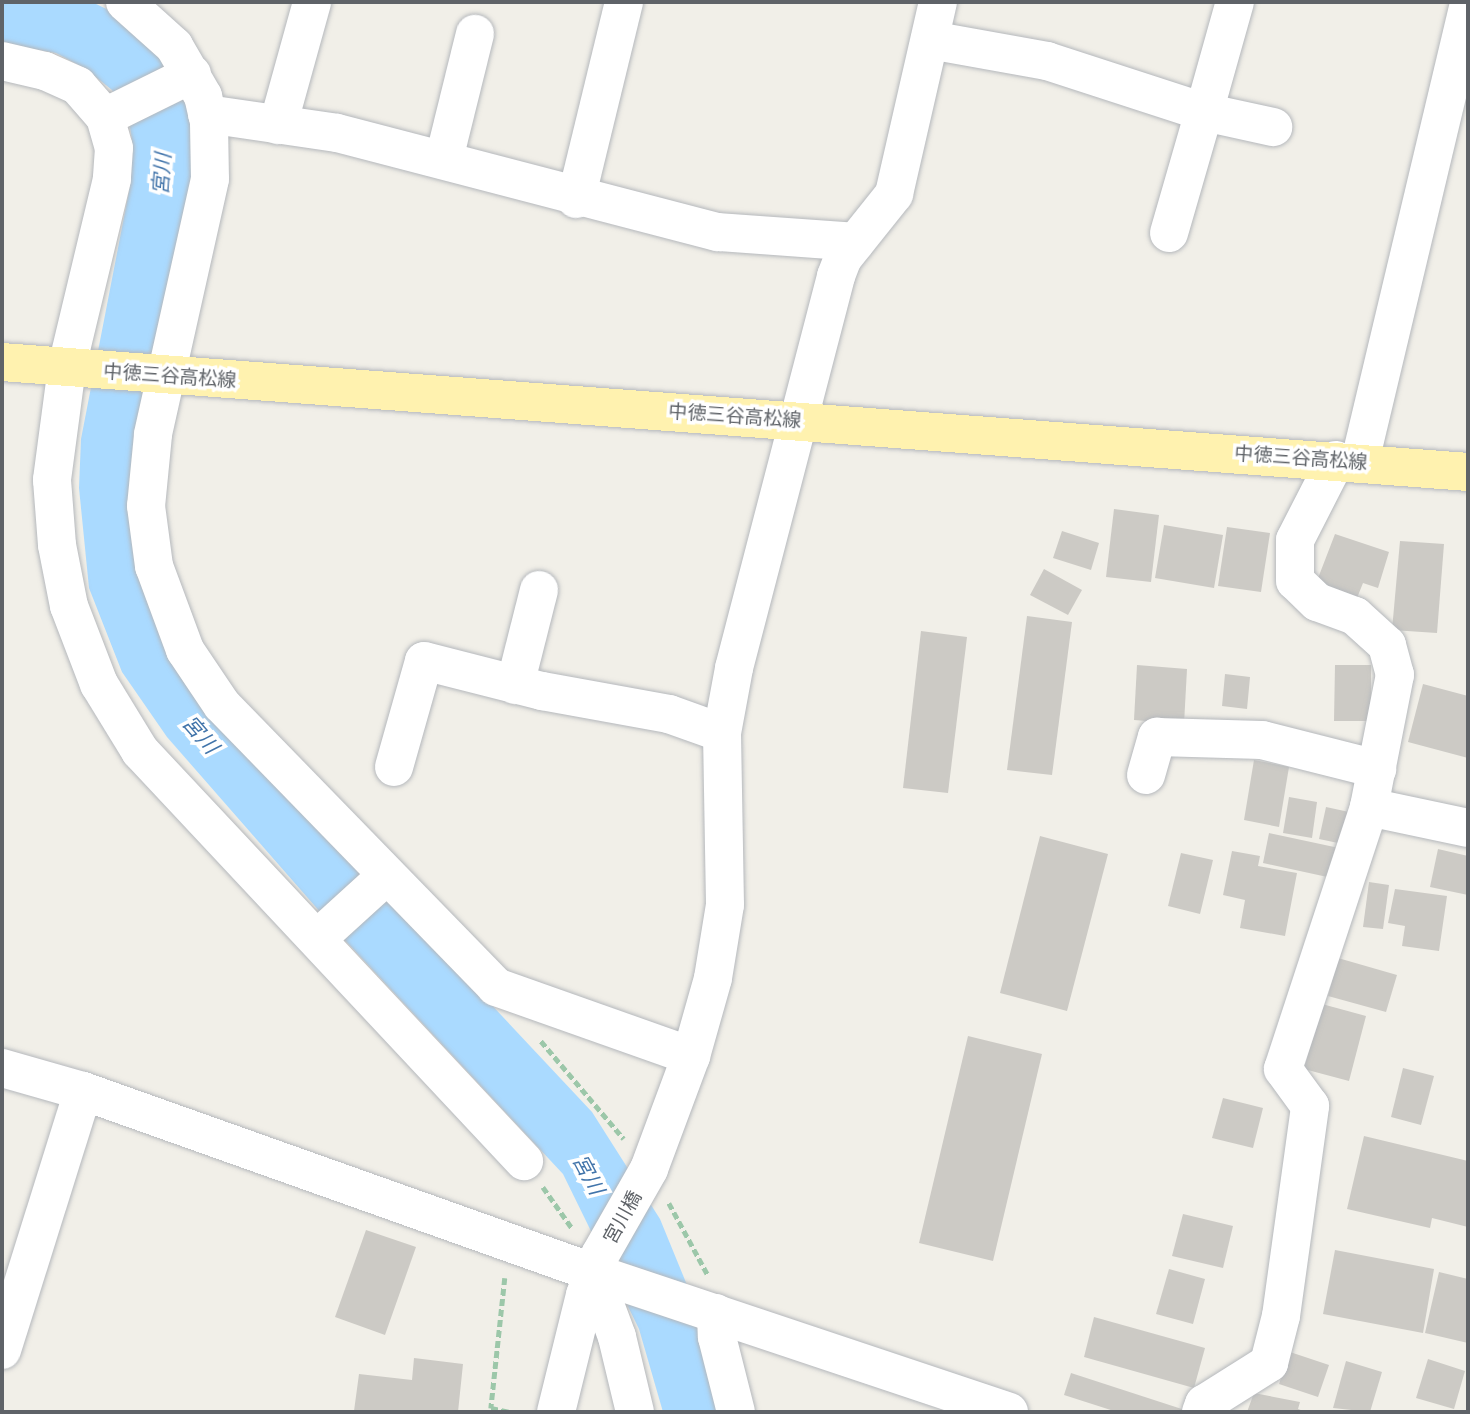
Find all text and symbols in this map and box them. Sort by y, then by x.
water label: 宮川 [147,152,175,196]
street label: 中徳三谷高松線 [103,359,237,391]
street label: 中徳三谷高松線 [668,399,802,431]
street label: 中徳三谷高松線 [1234,441,1368,473]
water label: 宮川 [178,710,224,758]
water label: 宮川 [568,1150,610,1198]
street label: 宮川橋 [598,1187,646,1247]

